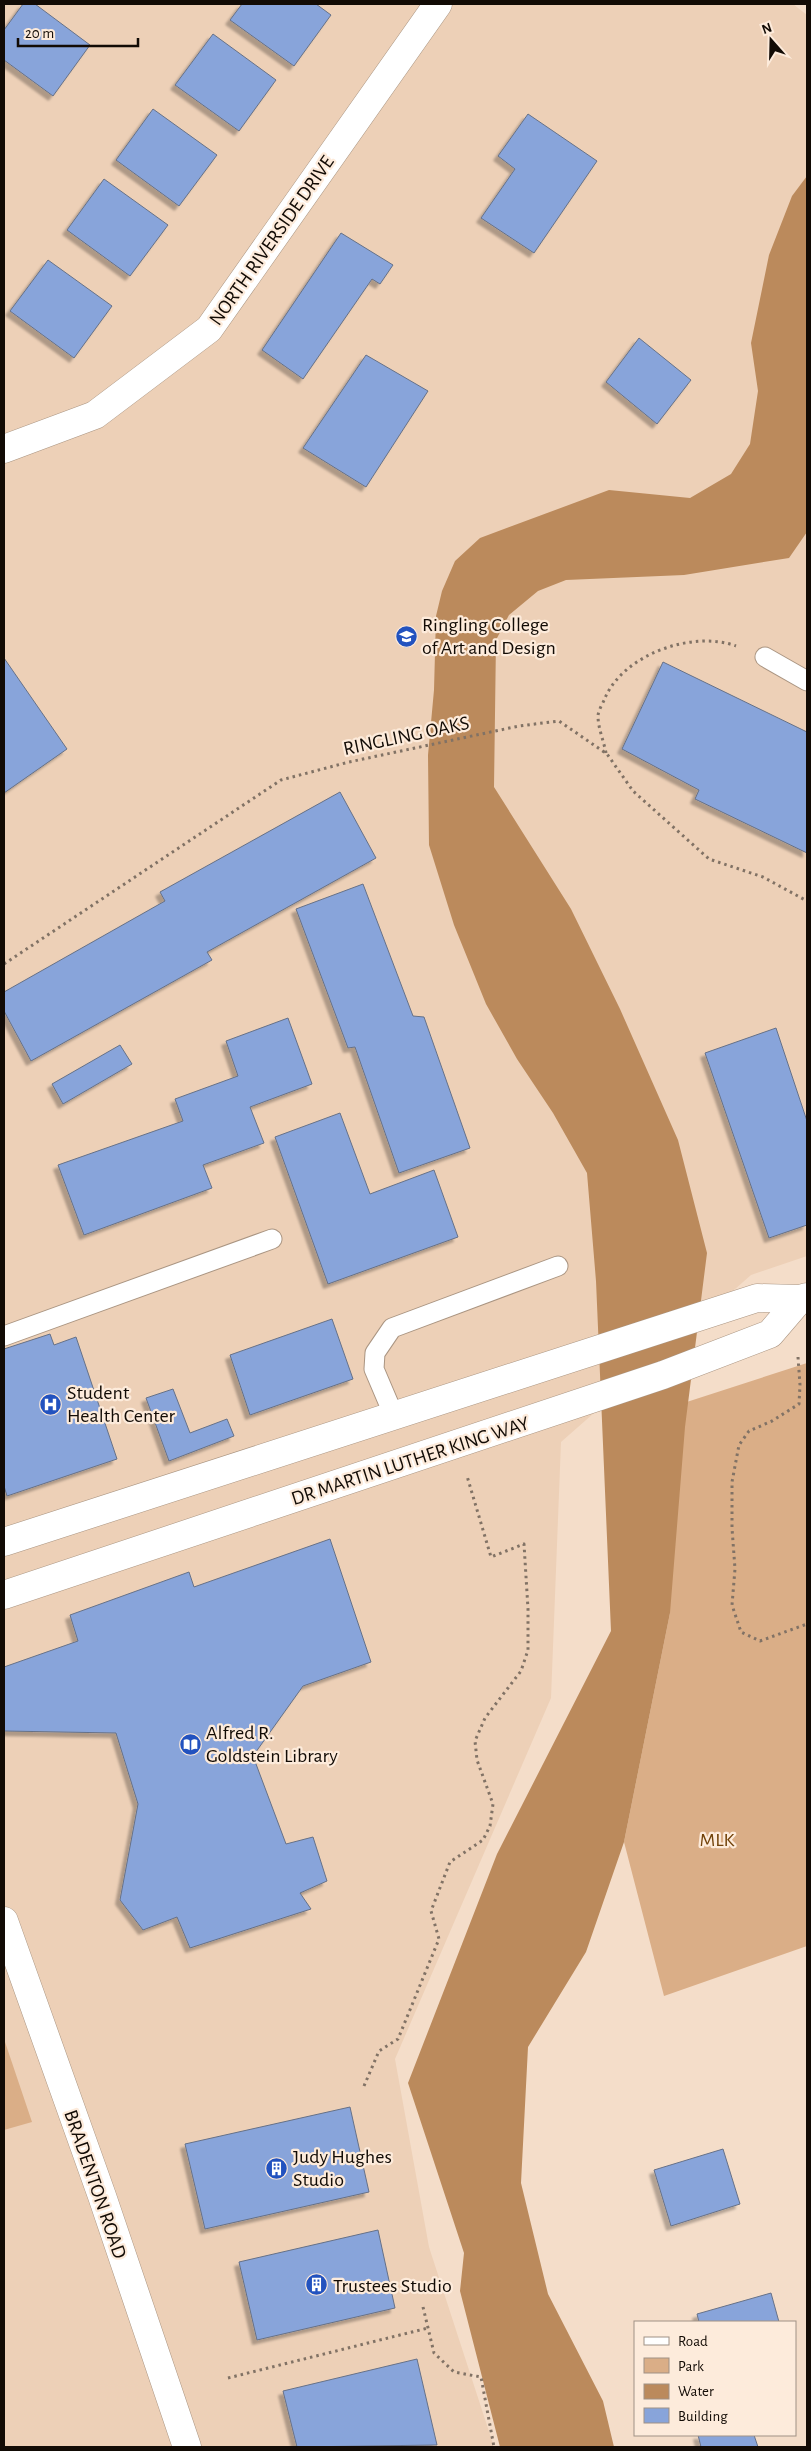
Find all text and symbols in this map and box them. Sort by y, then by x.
scale bar [18,15,138,47]
north arrow [746,15,796,65]
text: N [760,20,774,37]
text: 20 m [25,26,54,41]
street label: NORTH RIVERSIDE DRIVE [206,152,338,329]
place label: Ringling College of Art and Design [422,615,556,658]
school or university icon: Ringling College of Art and Design [394,624,418,648]
street label: RINGLING OAKS [341,713,471,759]
place label: Student Health Center [67,1383,176,1426]
hospital icon: Student Health Center [39,1392,63,1416]
street label: DR MARTIN LUTHER KING WAY [289,1413,532,1509]
place label: Alfred R. Goldstein Library [206,1723,338,1766]
library icon: Alfred R. Goldstein Library [178,1732,202,1756]
park label: MLK [699,1830,735,1850]
street label: BRADENTON ROAD [60,2107,130,2261]
place label: Judy Hughes Studio [293,2147,392,2190]
building icon: Judy Hughes Studio [265,2156,289,2180]
building icon: Trustees Studio [305,2273,329,2297]
place label: Trustees Studio [333,2276,452,2296]
legend [634,2321,796,2436]
text: Road [678,2334,708,2349]
text: Park [678,2359,704,2374]
text: Water [678,2384,714,2399]
text: Building [678,2409,728,2424]

